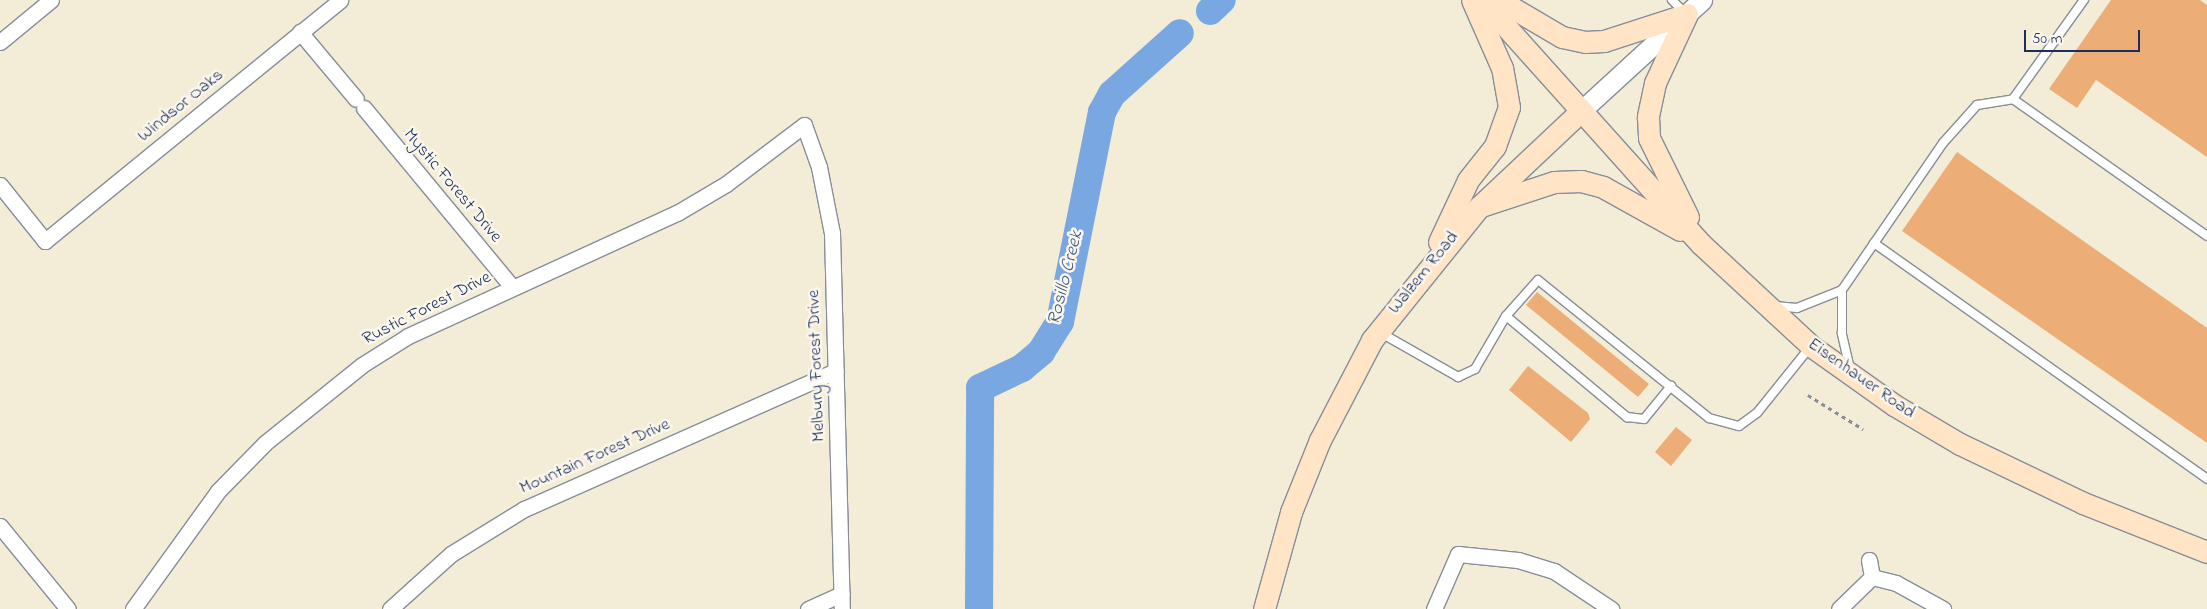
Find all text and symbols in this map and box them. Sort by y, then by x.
scale bar [2027,20,2143,52]
text: 50 m [2032,28,2062,50]
street label: Windsor Oaks [134,65,228,147]
street label: Mystic Forest Drive [398,125,506,247]
street label: Walzem Road [1384,227,1464,319]
water label: Rosillo Creek [1043,229,1089,327]
street label: Rustic Forest Drive [359,267,495,351]
street label: Melbury Forest Drive [804,290,830,442]
street label: Eisenhauer Road [1803,334,1919,424]
street label: Mountain Forest Drive [517,414,673,500]

